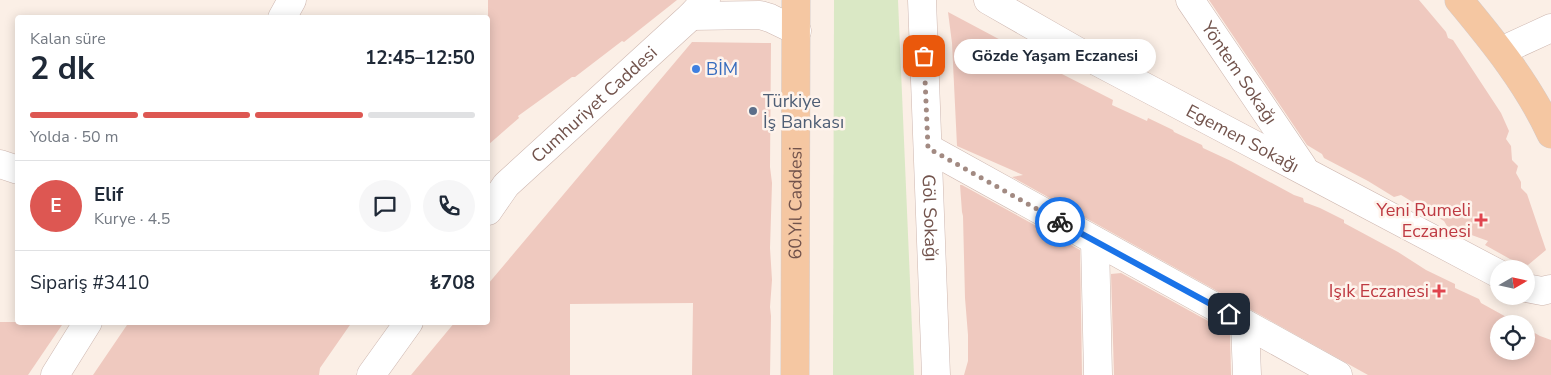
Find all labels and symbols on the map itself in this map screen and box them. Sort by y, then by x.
street label: Yöntem Sokağı [1195,16,1283,129]
pin [903,35,945,77]
callout: Gözde Yaşam Eczanesi [954,38,1156,74]
street label: Cumhuriyet Caddesi [526,41,662,168]
place label: BİM [706,57,738,81]
marker: BİM [690,63,702,75]
place label: Türkiye İş Bankası [763,89,844,134]
street label: Egemen Sokağı [1182,99,1303,178]
marker: Türkiye İş Bankası [747,105,759,117]
street label: 60.Yıl Caddesi [783,147,808,259]
street label: Göl Sokağı [917,174,944,262]
courier [1035,197,1085,247]
place label: Yeni Rumeli Eczanesi [1375,198,1471,243]
marker: Yeni Rumeli Eczanesi [1475,214,1487,226]
north arrow [1490,260,1535,305]
place label: Işık Eczanesi [1329,279,1429,303]
marker: Işık Eczanesi [1433,285,1445,297]
pin [1208,293,1250,335]

